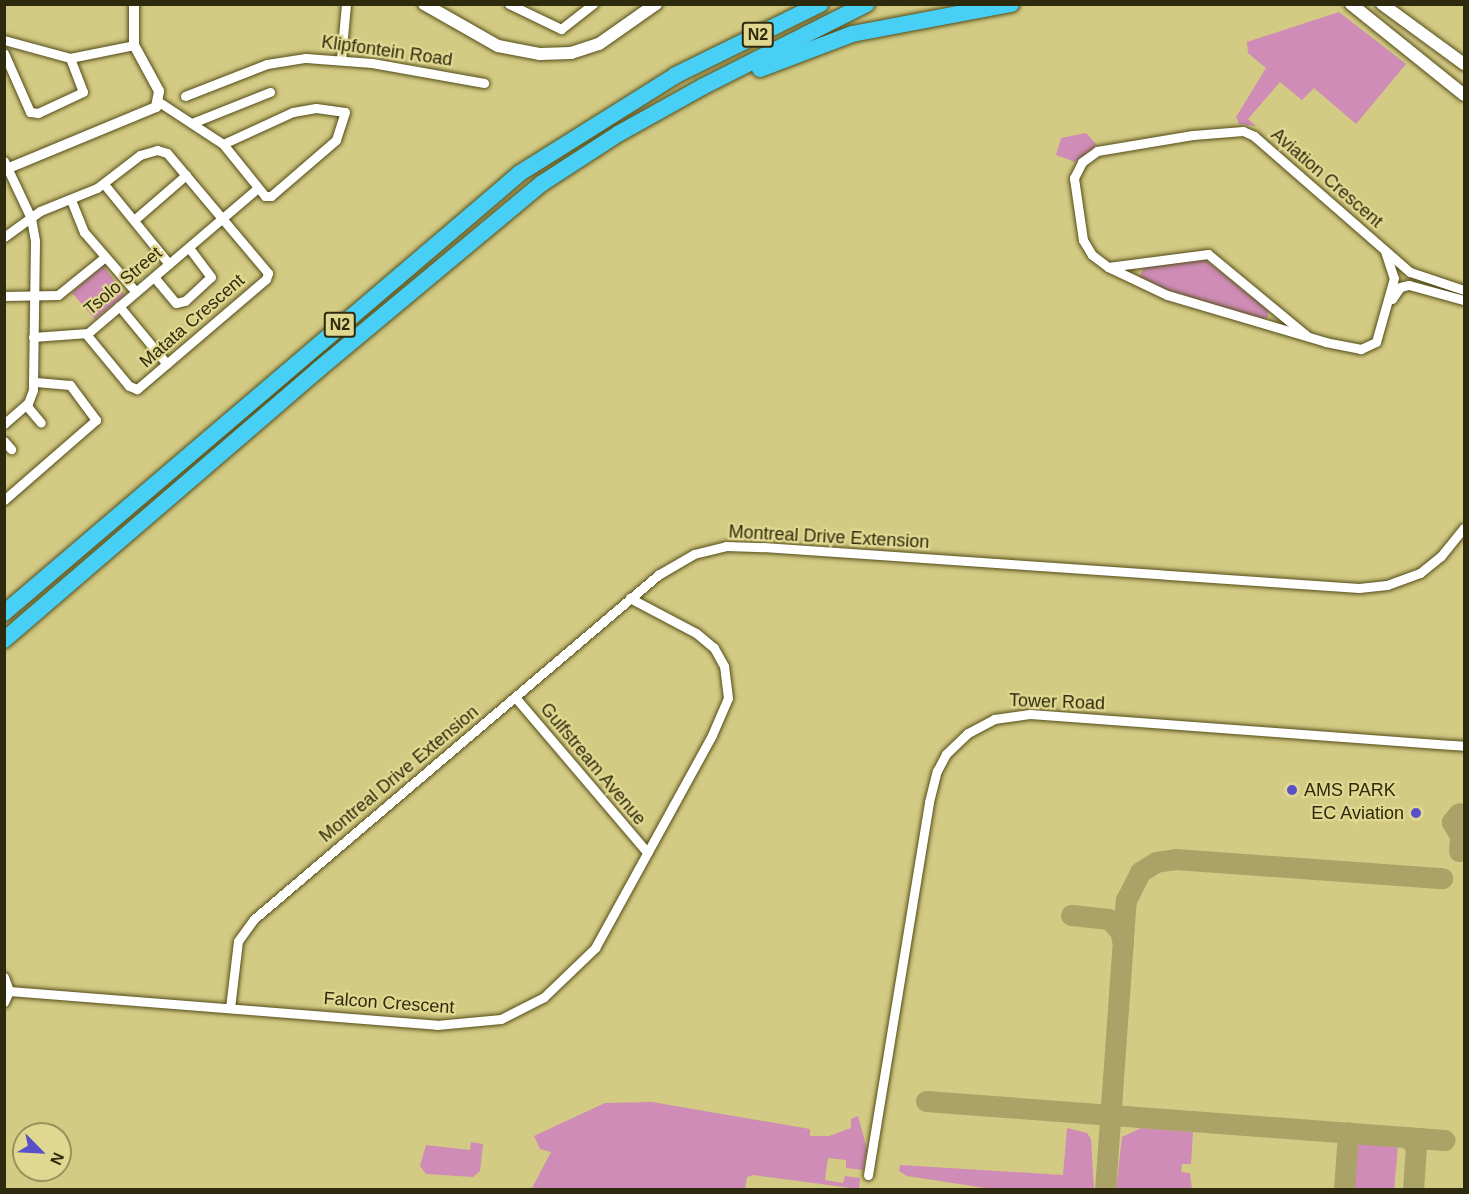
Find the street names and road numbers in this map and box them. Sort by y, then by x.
road number: N2 [742,22,774,48]
street label: Klipfontein Road [320,31,454,71]
street label: Aviation Crescent [1267,124,1387,232]
street label: Tsolo Street [80,242,166,320]
street label: Matata Crescent [135,270,249,372]
road number: N2 [324,312,356,338]
street label: Montreal Drive Extension [728,521,930,553]
street label: Tower Road [1009,690,1105,714]
street label: Gulfstream Avenue [535,698,651,830]
street label: Montreal Drive Extension [315,701,483,847]
street label: Falcon Crescent [323,988,455,1018]

